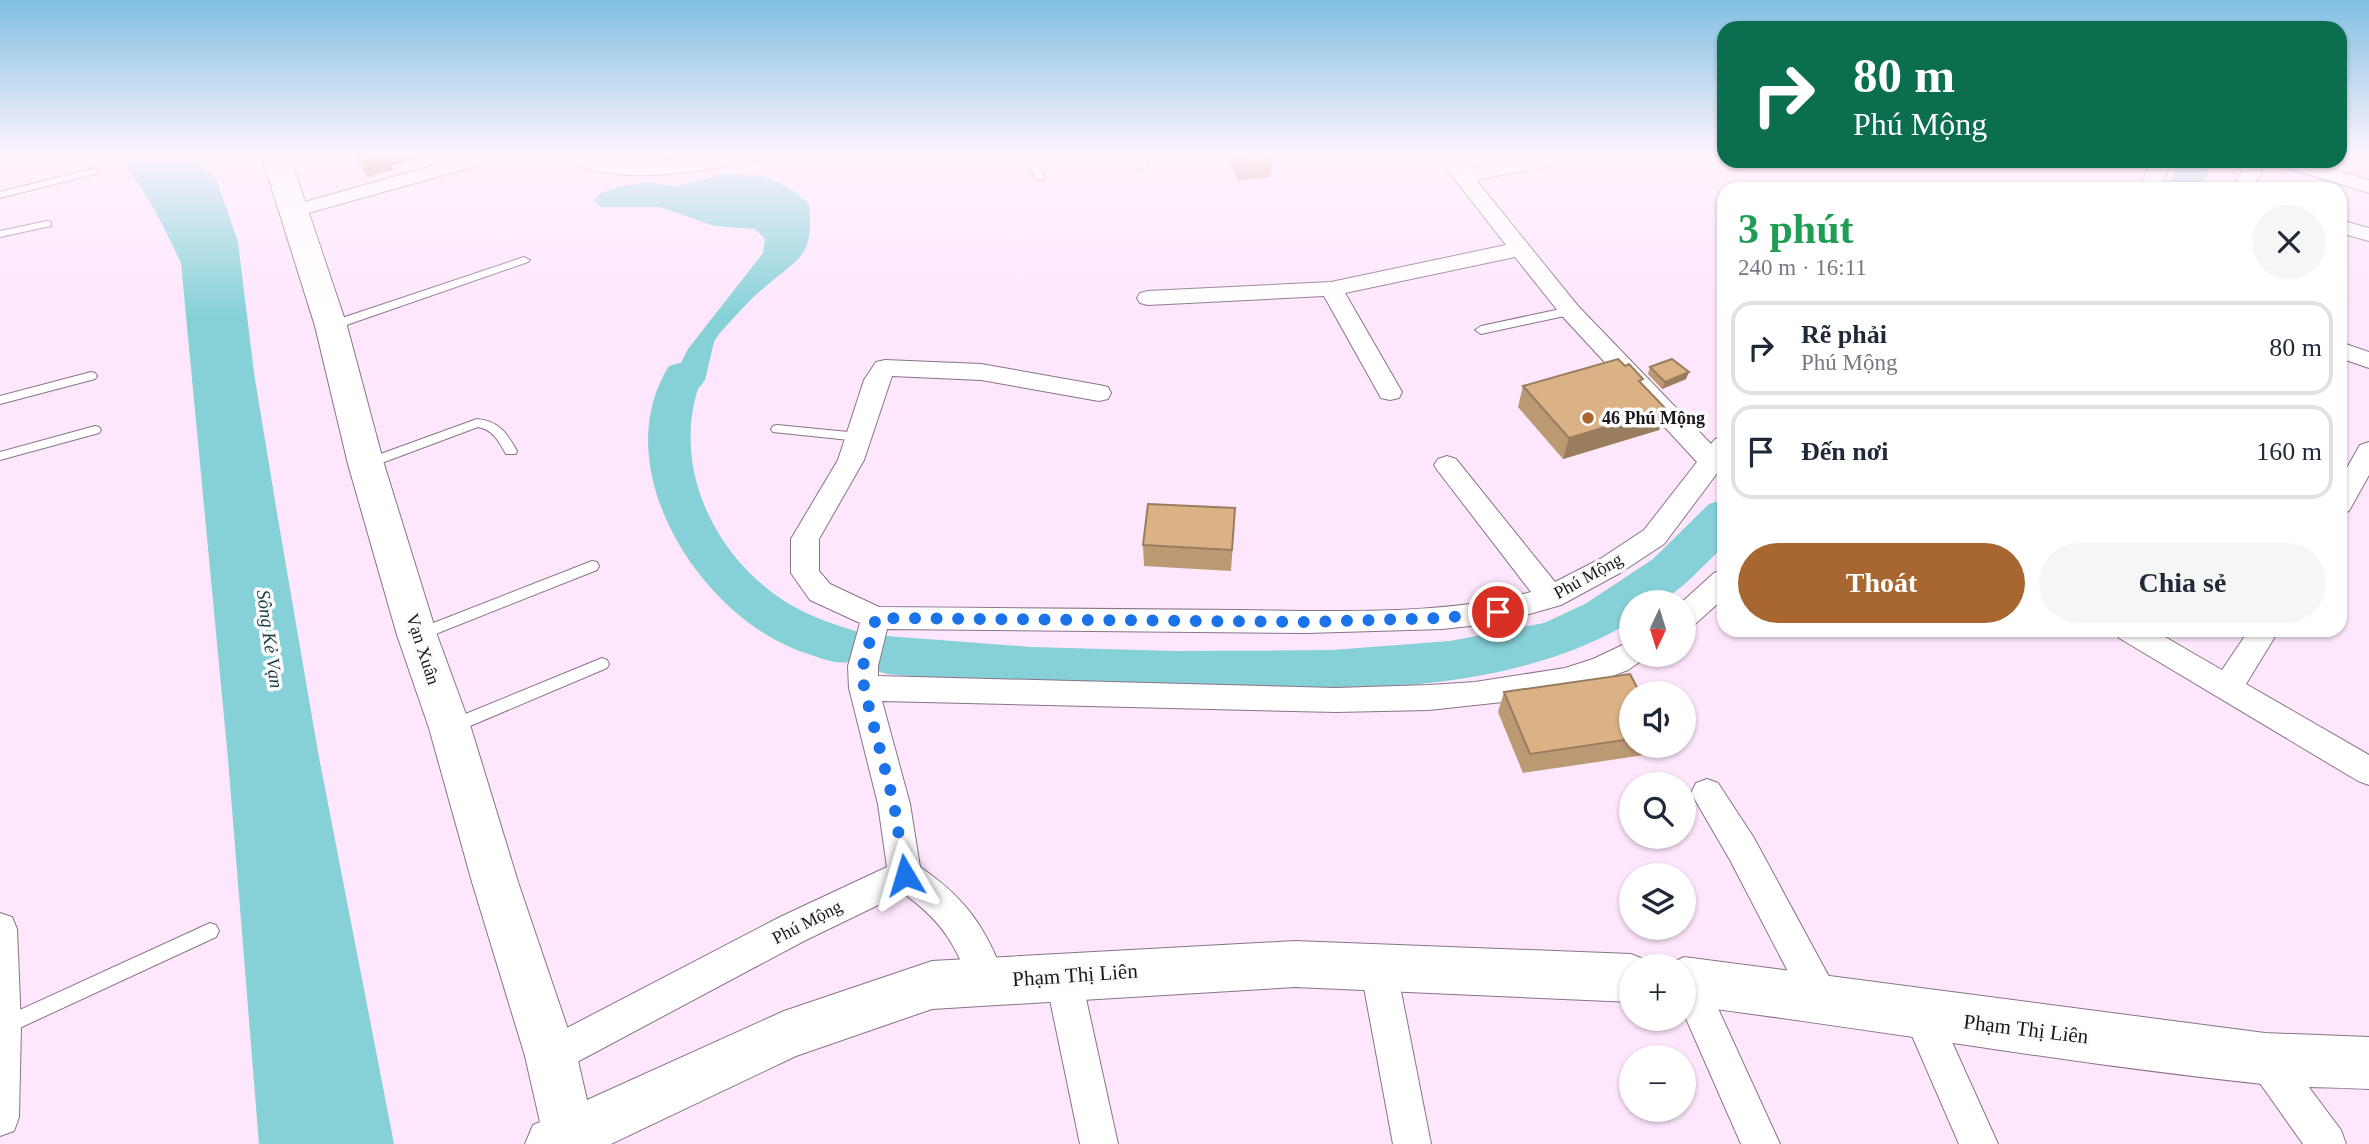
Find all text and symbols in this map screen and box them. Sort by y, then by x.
text: 80 m [1853,48,1955,103]
icon: right [1738,49,1829,140]
text: Phú Mộng [1853,106,1987,142]
button: close [2252,205,2326,279]
text: 3 phút [1738,206,1854,252]
text: 240 m · 16:11 [1738,255,1867,280]
text: Rẽ phải [1801,320,1887,349]
icon: right [1742,329,1780,367]
text: 80 m [2269,333,2322,362]
text: Phú Mộng [1801,350,1898,375]
place label: 46 Phú Mộng [1602,408,1705,428]
marker: 46 Phú Mộng [1580,410,1596,426]
icon: arrive [1742,433,1780,471]
text: Đến nơi [1801,437,1888,466]
text: 160 m [2256,437,2322,466]
button: Thoát [1738,543,2025,623]
button: Chia sẻ [2039,543,2326,623]
street label: Phú Mộng [1550,549,1626,603]
pin [1468,582,1528,642]
water label: Sông Kẻ Vạn [253,588,287,690]
north arrow [1619,590,1696,667]
map controls [1619,590,1696,1122]
icon: arrive [1479,593,1517,631]
street label: Vạn Xuân [402,611,444,687]
button: sound [1619,681,1696,758]
button: search [1619,772,1696,849]
position arrow [868,838,942,912]
button: layers [1619,863,1696,940]
street label: Phú Mộng [769,896,845,948]
button: + [1619,954,1696,1031]
street label: Phạm Thị Liên [1012,959,1139,991]
street label: Phạm Thị Liên [1962,1009,2090,1049]
button: − [1619,1045,1696,1122]

